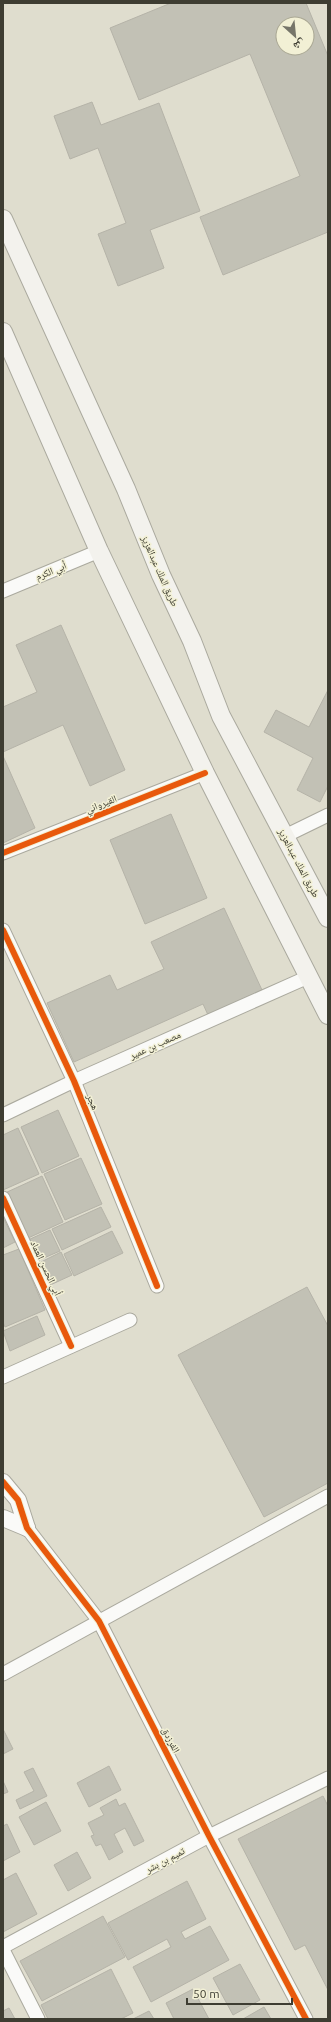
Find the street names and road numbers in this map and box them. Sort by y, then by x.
street label: طريق الملك عبدالعزيز [138,533,181,609]
street label: أبي الكرم [34,559,69,585]
street label: القيرواني [84,793,119,818]
street label: طريق الملك عبدالعزيز [275,826,322,900]
street label: مصعب بن عمير [127,1029,183,1062]
street label: هجر [84,1092,101,1111]
street label: أبي الحسن العماد [26,1238,64,1299]
street label: الفرزدق [159,1726,182,1755]
street label: تميم بن بشر [143,1845,188,1877]

